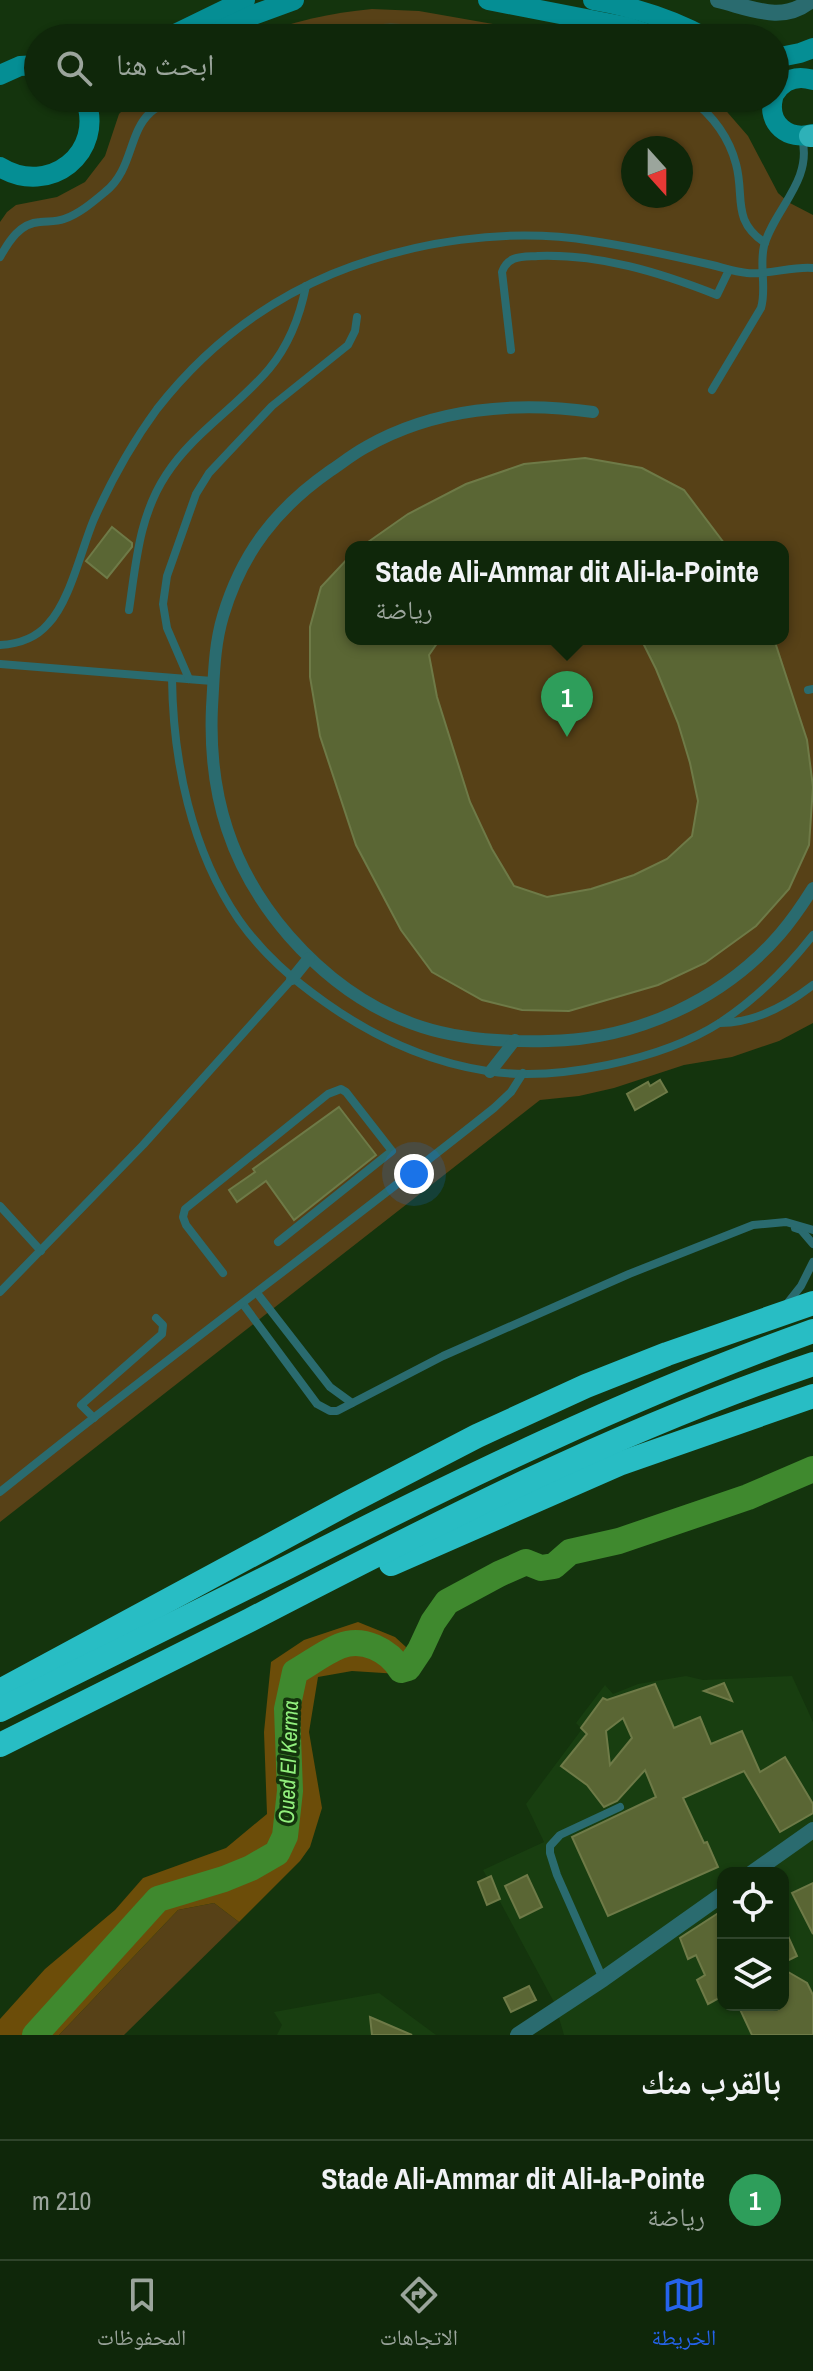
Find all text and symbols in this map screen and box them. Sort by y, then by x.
search box [24,24,789,112]
text: ابحث هنا [116,44,214,84]
icon: search [52,46,96,90]
north arrow [621,136,693,208]
popup [345,541,789,645]
text: Stade Ali-Ammar dit Ali-la-Pointe [375,551,759,591]
text: رياضة [375,592,433,627]
pin: 1 [541,671,593,737]
your location [394,1154,434,1194]
water label: Oued El Kerma [271,1700,305,1824]
map controls [717,1867,789,2011]
button: locate [717,1867,789,1939]
button: layers [717,1939,789,2011]
text: بالقرب منك [641,2059,781,2105]
text: Stade Ali-Ammar dit Ali-la-Pointe [321,2158,705,2198]
text: 210 m [32,2183,91,2218]
text: 1 [749,2183,761,2218]
text: رياضة [647,2199,705,2234]
tab: المحفوظات [97,2273,186,2359]
tab: الاتجاهات [380,2273,458,2359]
tab: الخريطة [651,2273,716,2359]

